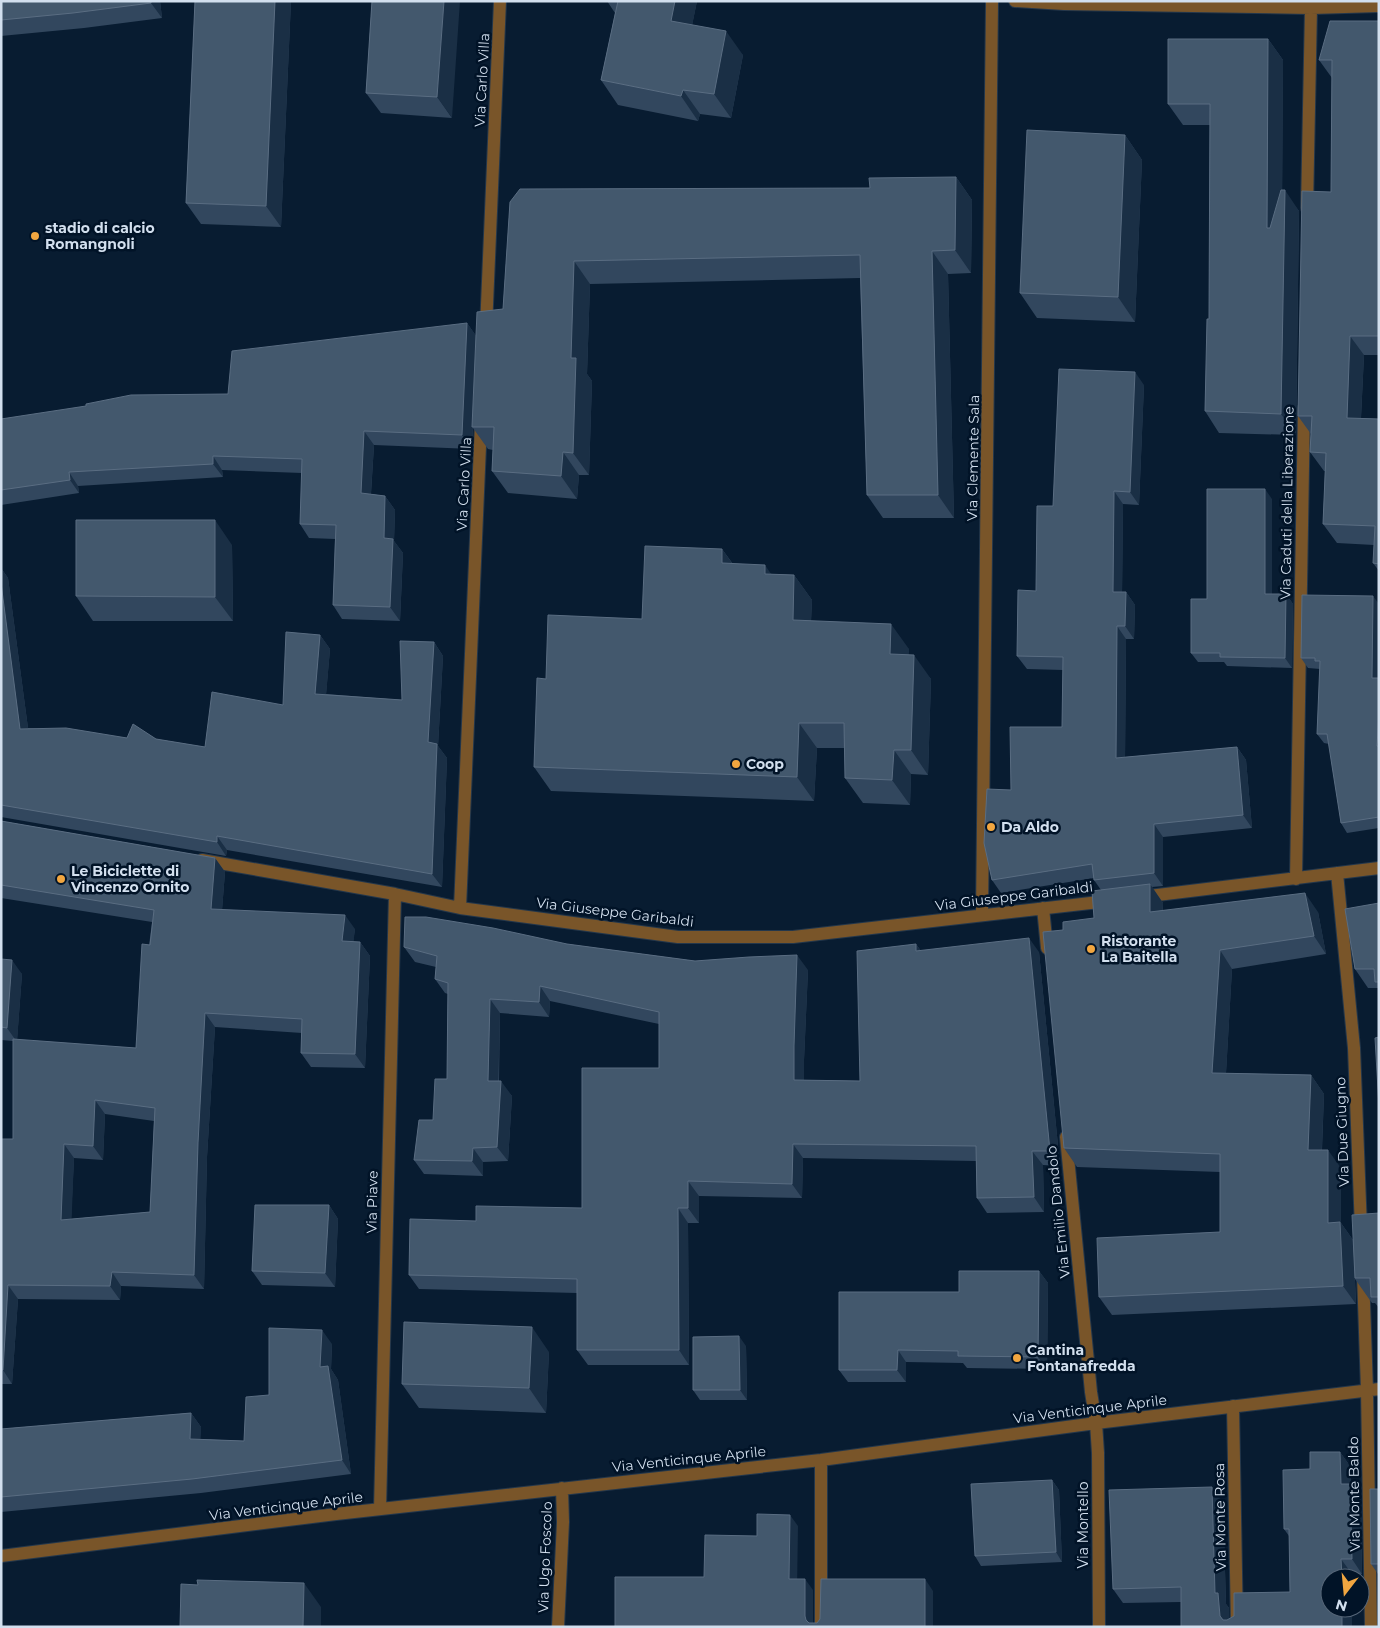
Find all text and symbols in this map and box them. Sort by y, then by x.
street label: Via Carlo Villa [471,33,493,127]
place label: stadio di calcio Romangnoli [45,219,155,253]
marker: stadio di calcio Romangnoli [29,230,41,242]
street label: Via Clemente Sala [963,395,983,521]
street label: Via Caduti della Liberazione [1276,406,1298,600]
street label: Via Carlo Villa [453,437,475,531]
place label: Coop [746,755,784,773]
marker: Coop [730,758,742,770]
place label: Da Aldo [1001,818,1059,836]
marker: Da Aldo [985,821,997,833]
place label: Le Biciclette di Vincenzo Ornito [70,862,189,896]
marker: Le Biciclette di Vincenzo Ornito [55,873,67,885]
street label: Via Giuseppe Garibaldi [934,877,1094,915]
street label: Via Giuseppe Garibaldi [535,893,695,931]
place label: Ristorante La Baitella [1101,932,1177,966]
marker: Ristorante La Baitella [1085,943,1097,955]
street label: Via Due Giugno [1331,1076,1353,1187]
street label: Via Emilio Dandolo [1042,1145,1074,1279]
street label: Via Piave [362,1170,382,1234]
place label: Cantina Fontanafredda [1027,1341,1136,1375]
marker: Cantina Fontanafredda [1011,1352,1023,1364]
street label: Via Venticinque Aprile [1012,1391,1168,1427]
street label: Via Monte Baldo [1344,1436,1364,1552]
street label: Via Venticinque Aprile [611,1442,767,1476]
street label: Via Monte Rosa [1210,1463,1230,1571]
street label: Via Montello [1074,1481,1092,1569]
street label: Via Venticinque Aprile [208,1488,364,1524]
street label: Via Ugo Foscolo [534,1501,556,1613]
north arrow [1320,1568,1370,1618]
text: N [1333,1595,1349,1616]

